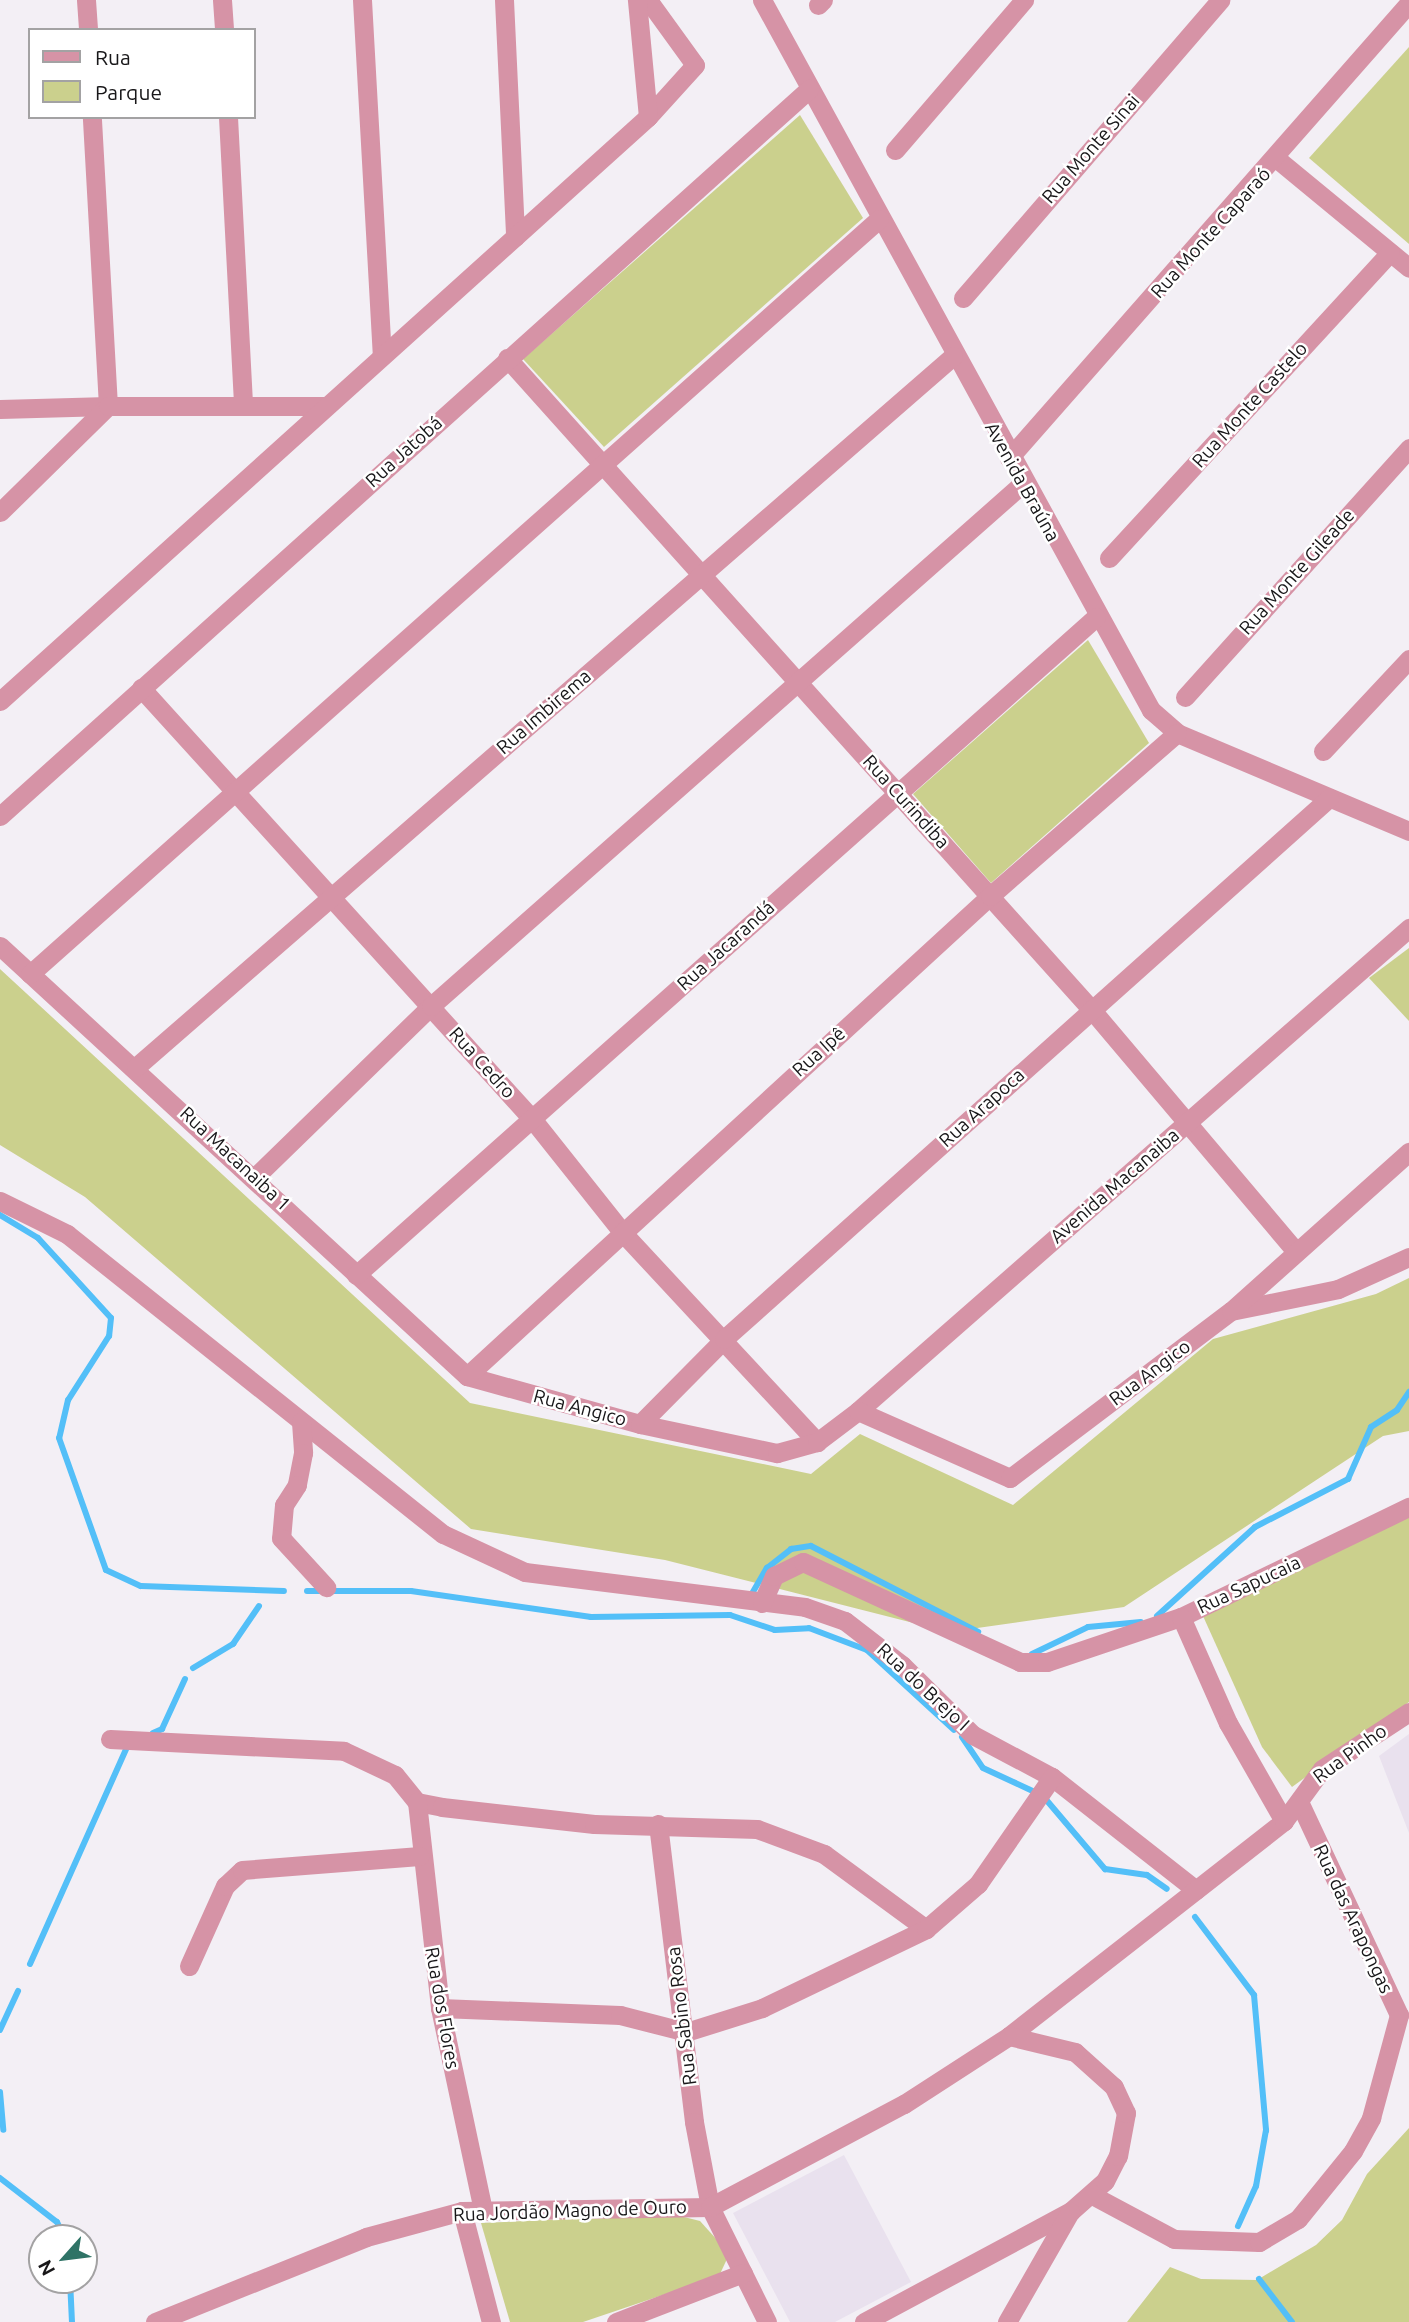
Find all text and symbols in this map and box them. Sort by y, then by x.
legend [28,28,256,119]
text: Rua [95,45,131,69]
text: Parque [95,80,162,104]
street label: Rua Monte Sinai [1037,90,1145,208]
street label: Rua Monte Caparaó [1146,163,1276,303]
street label: Rua Monte Castelo [1188,337,1312,473]
street label: Rua Jatobá [361,412,447,492]
street label: Avenida Braúna [980,418,1064,546]
street label: Rua Monte Gileade [1234,504,1360,640]
street label: Rua Imbirema [492,665,596,759]
street label: Rua Curindiba [858,750,954,854]
street label: Rua Jacarandá [673,896,779,996]
street label: Rua Ipê [788,1022,850,1082]
street label: Rua Cedro [444,1023,520,1103]
street label: Rua Arapoca [935,1064,1029,1152]
street label: Rua Macanaiba 1 [175,1102,295,1216]
street label: Avenida Macanaiba [1046,1124,1184,1248]
street label: Rua Angico [1105,1335,1195,1411]
street label: Rua Angico [531,1385,629,1431]
street label: Rua Sapucaia [1194,1551,1304,1619]
street label: Rua do Brejo I [872,1638,974,1736]
street label: Rua Pinho [1309,1720,1391,1788]
street label: Rua das Arapongas [1309,1841,1397,1997]
street label: Rua dos Flores [420,1945,464,2071]
street label: Rua Sabino Rosa [662,1945,702,2087]
street label: Rua Jordão Magno de Ouro [453,2196,687,2226]
north arrow [28,2224,98,2294]
text: N [33,2256,59,2279]

